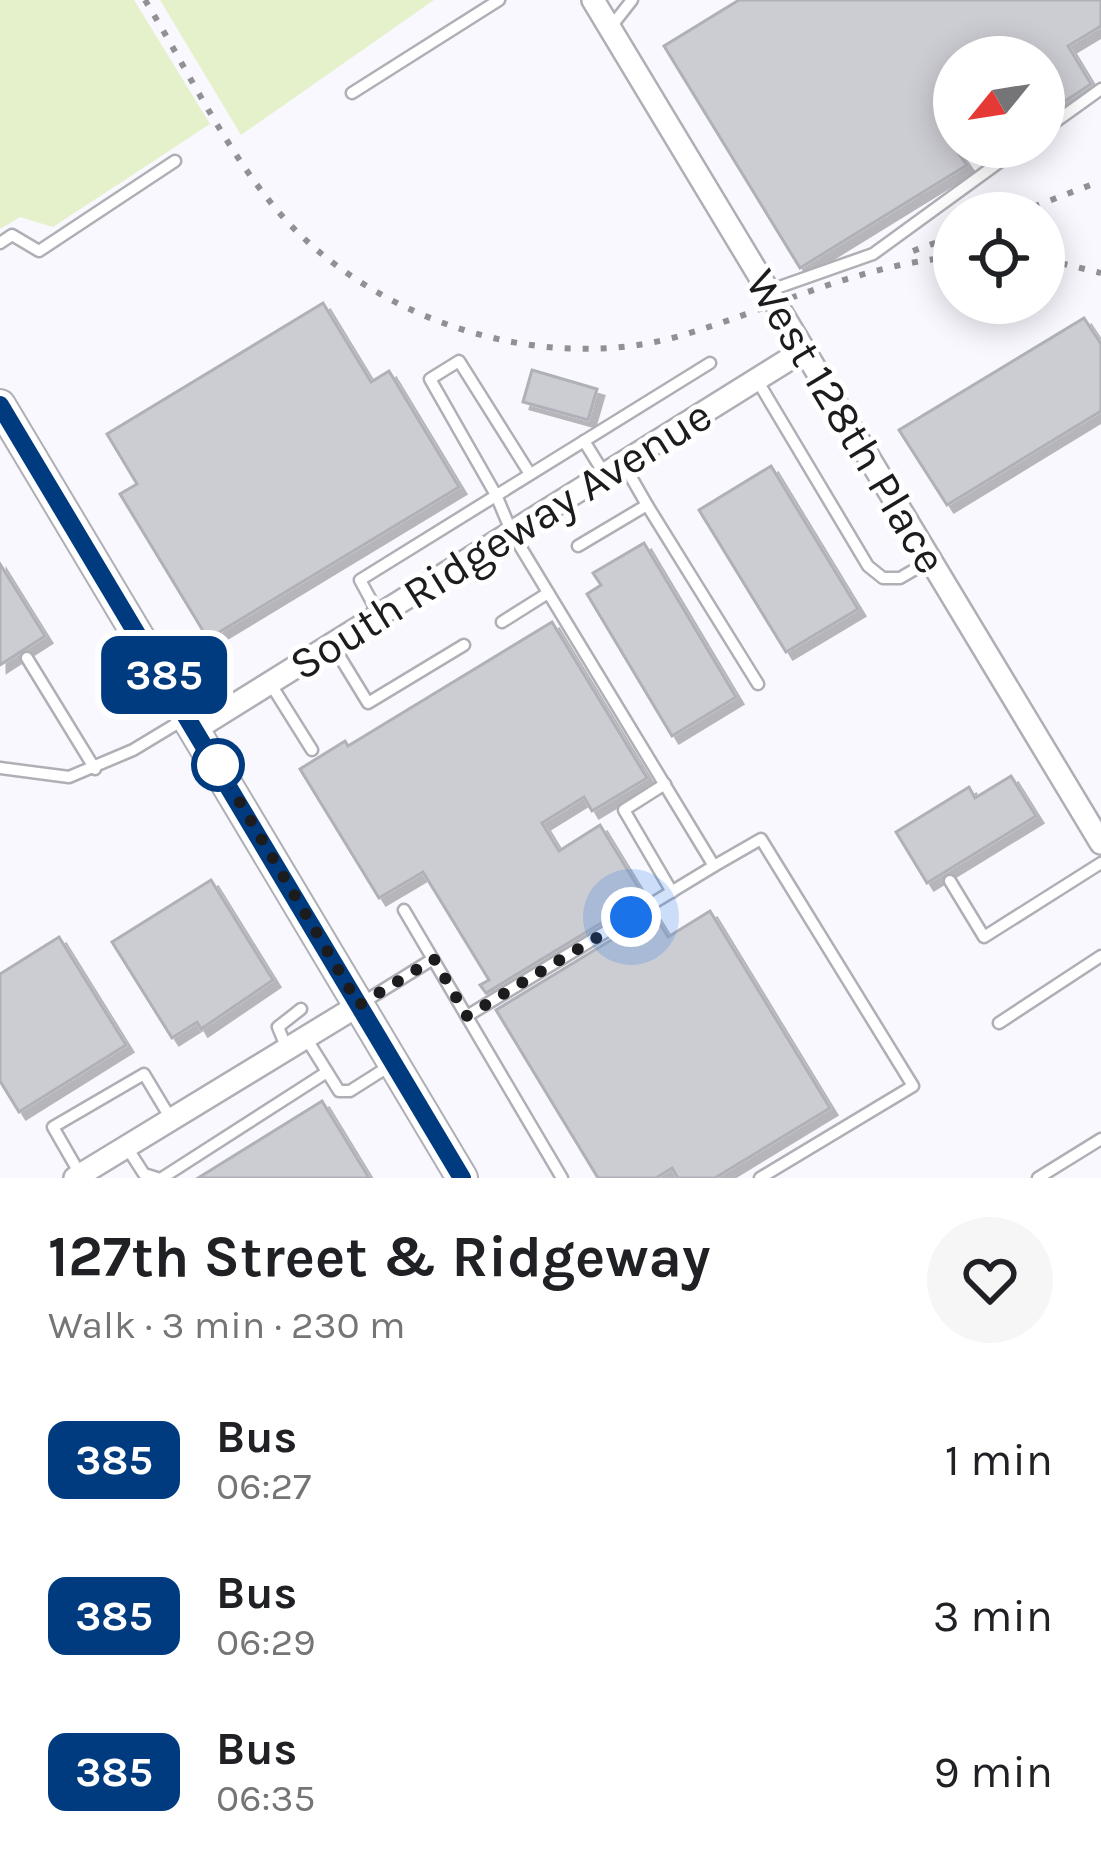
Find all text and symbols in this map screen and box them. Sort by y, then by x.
north arrow [933,36,1065,168]
map controls [933,36,1065,324]
button: locate [933,192,1065,324]
street label: West 128th Place [735,260,957,583]
street label: South Ridgeway Avenue [280,389,721,692]
line badge: 385 [95,636,233,714]
text: 385 [125,650,203,700]
unlabelled marker [193,740,243,790]
your location [601,887,661,947]
button: heart [927,1217,1053,1343]
text: 127th Street & Ridgeway [48,1224,711,1290]
text: Walk · 3 min · 230 m [48,1302,405,1348]
text: Bus [216,1411,297,1463]
text: 1 min [945,1434,1053,1486]
text: 385 [75,1435,153,1485]
text: 06:27 [216,1463,311,1509]
text: Bus [216,1567,297,1619]
text: 3 min [933,1590,1053,1642]
text: 385 [75,1591,153,1641]
text: 06:29 [216,1619,316,1665]
text: Bus [216,1723,297,1775]
text: 9 min [934,1746,1053,1798]
text: 385 [75,1747,153,1797]
text: 06:35 [216,1775,316,1821]

